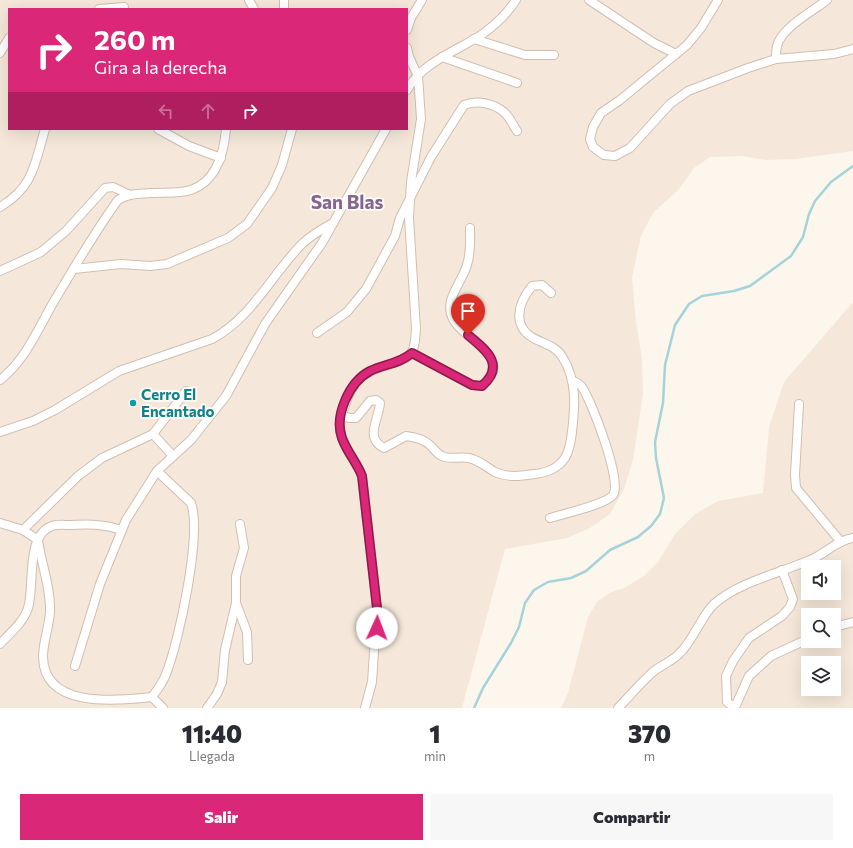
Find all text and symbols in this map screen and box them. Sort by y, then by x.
text: 260 m [94,22,175,56]
icon: right [28,24,80,76]
text: Gira a la derecha [94,56,227,78]
icon: left [155,100,177,122]
icon: ahead [197,100,219,122]
icon: right [239,100,261,122]
district label: San Blas [311,190,383,213]
pin [451,294,485,335]
icon: arrive [457,300,479,322]
place label: Cerro El Encantado [141,385,214,420]
marker: Cerro El Encantado [128,398,138,408]
map controls [801,560,841,696]
button: sound [801,560,841,600]
position arrow [356,607,398,649]
button: search [801,608,841,648]
button: layers [801,656,841,696]
text: 11:40 [182,719,242,748]
text: 1 [429,719,441,748]
text: 370 [628,719,671,748]
text: Llegada [189,748,235,764]
text: min [424,748,446,764]
text: m [644,748,655,764]
button: Salir [20,794,423,840]
button: Compartir [431,794,833,840]

